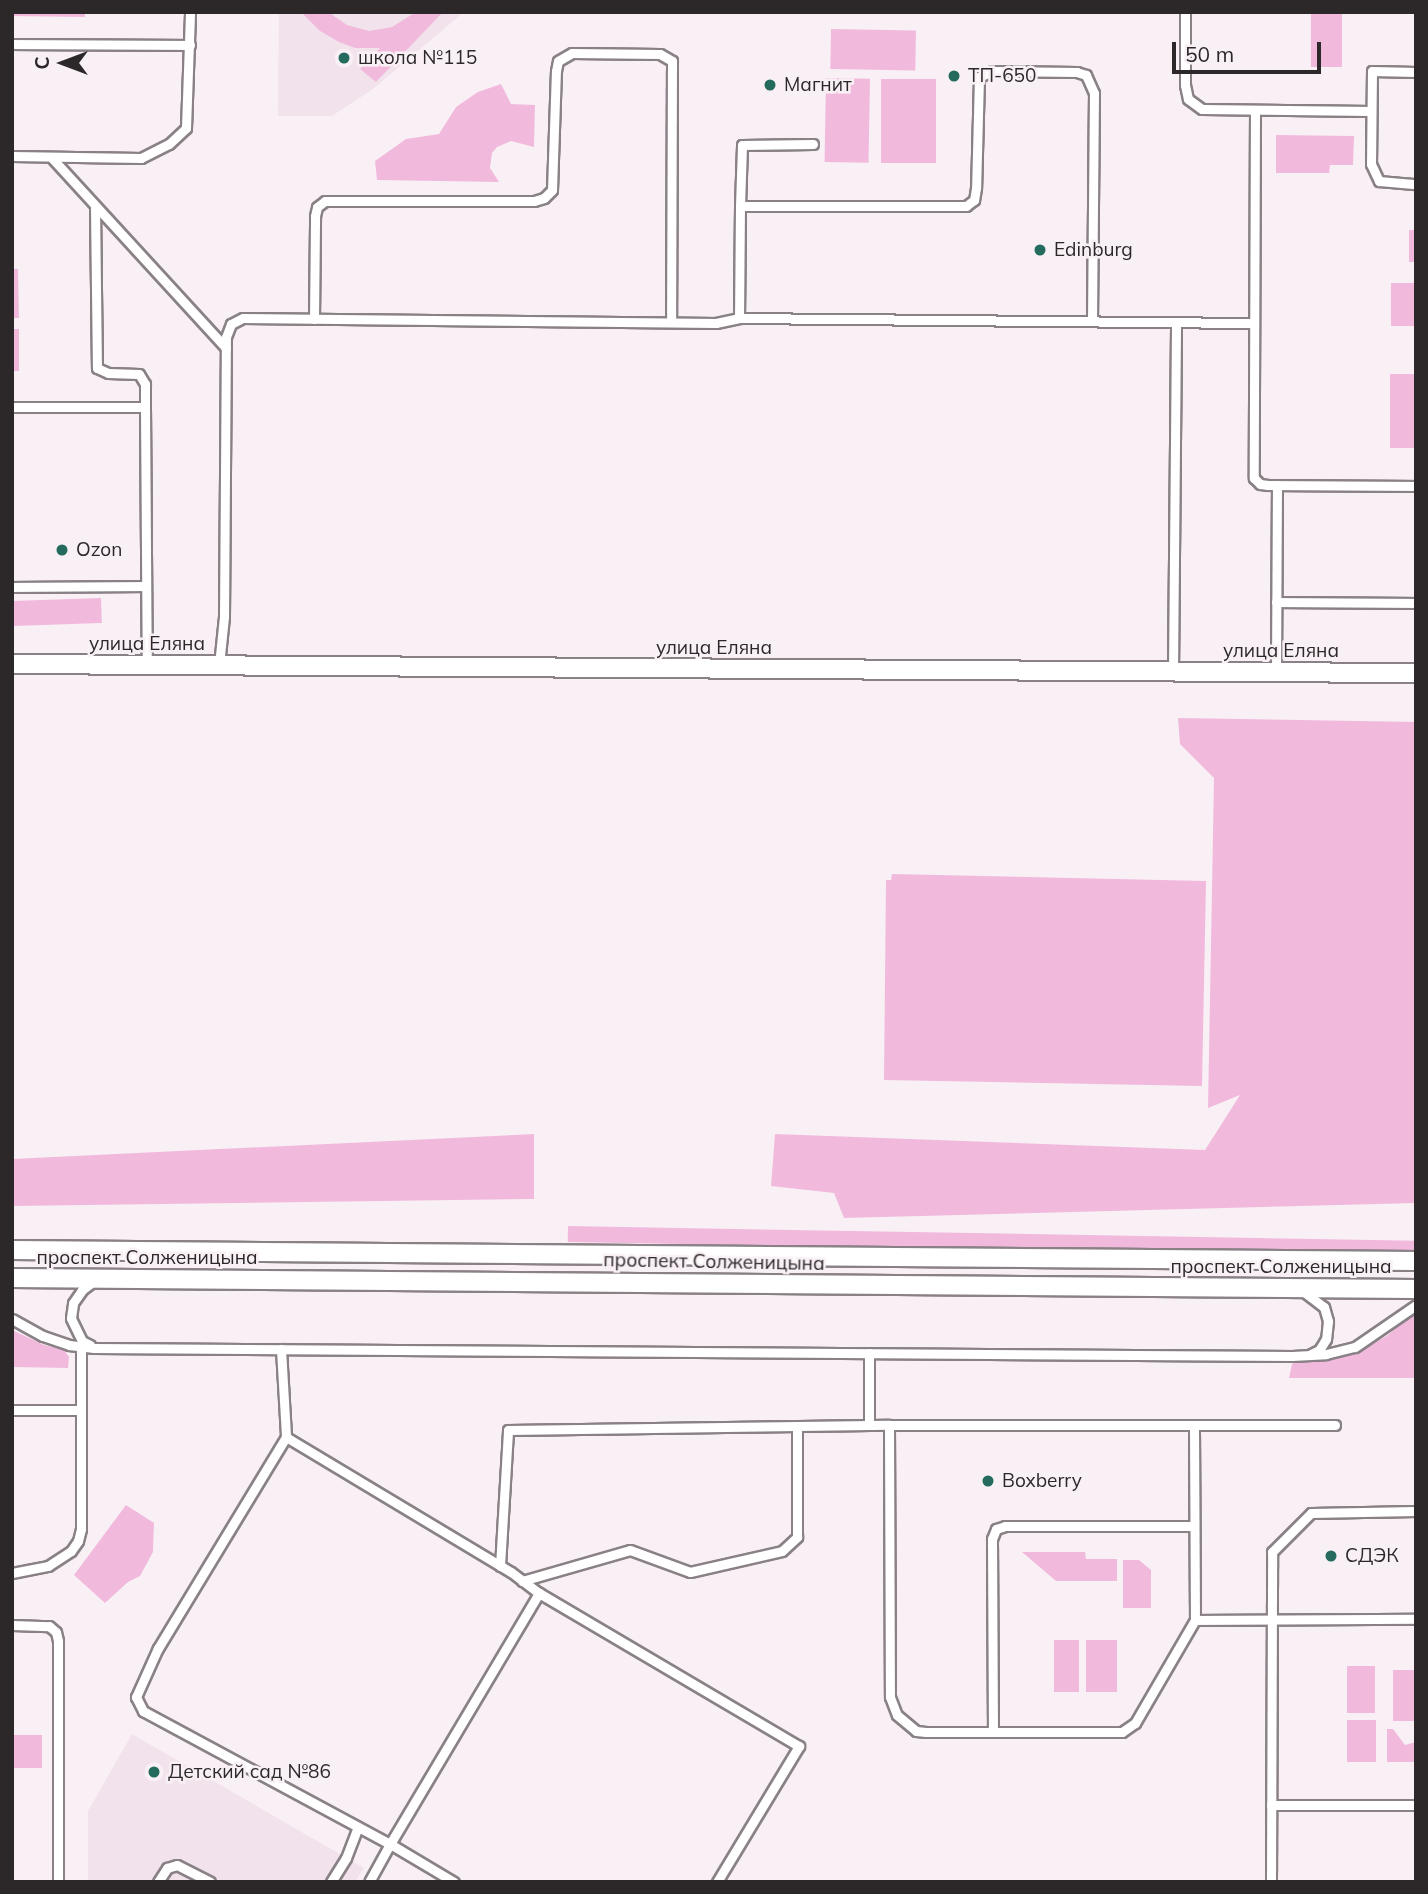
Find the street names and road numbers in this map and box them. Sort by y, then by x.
street label: улица Еляна [89,633,205,655]
street label: улица Еляна [656,637,772,659]
street label: улица Еляна [1223,640,1339,662]
street label: проспект Солженицына [36,1247,258,1269]
street label: проспект Солженицына [603,1249,825,1275]
street label: проспект Солженицына [1170,1256,1392,1278]

